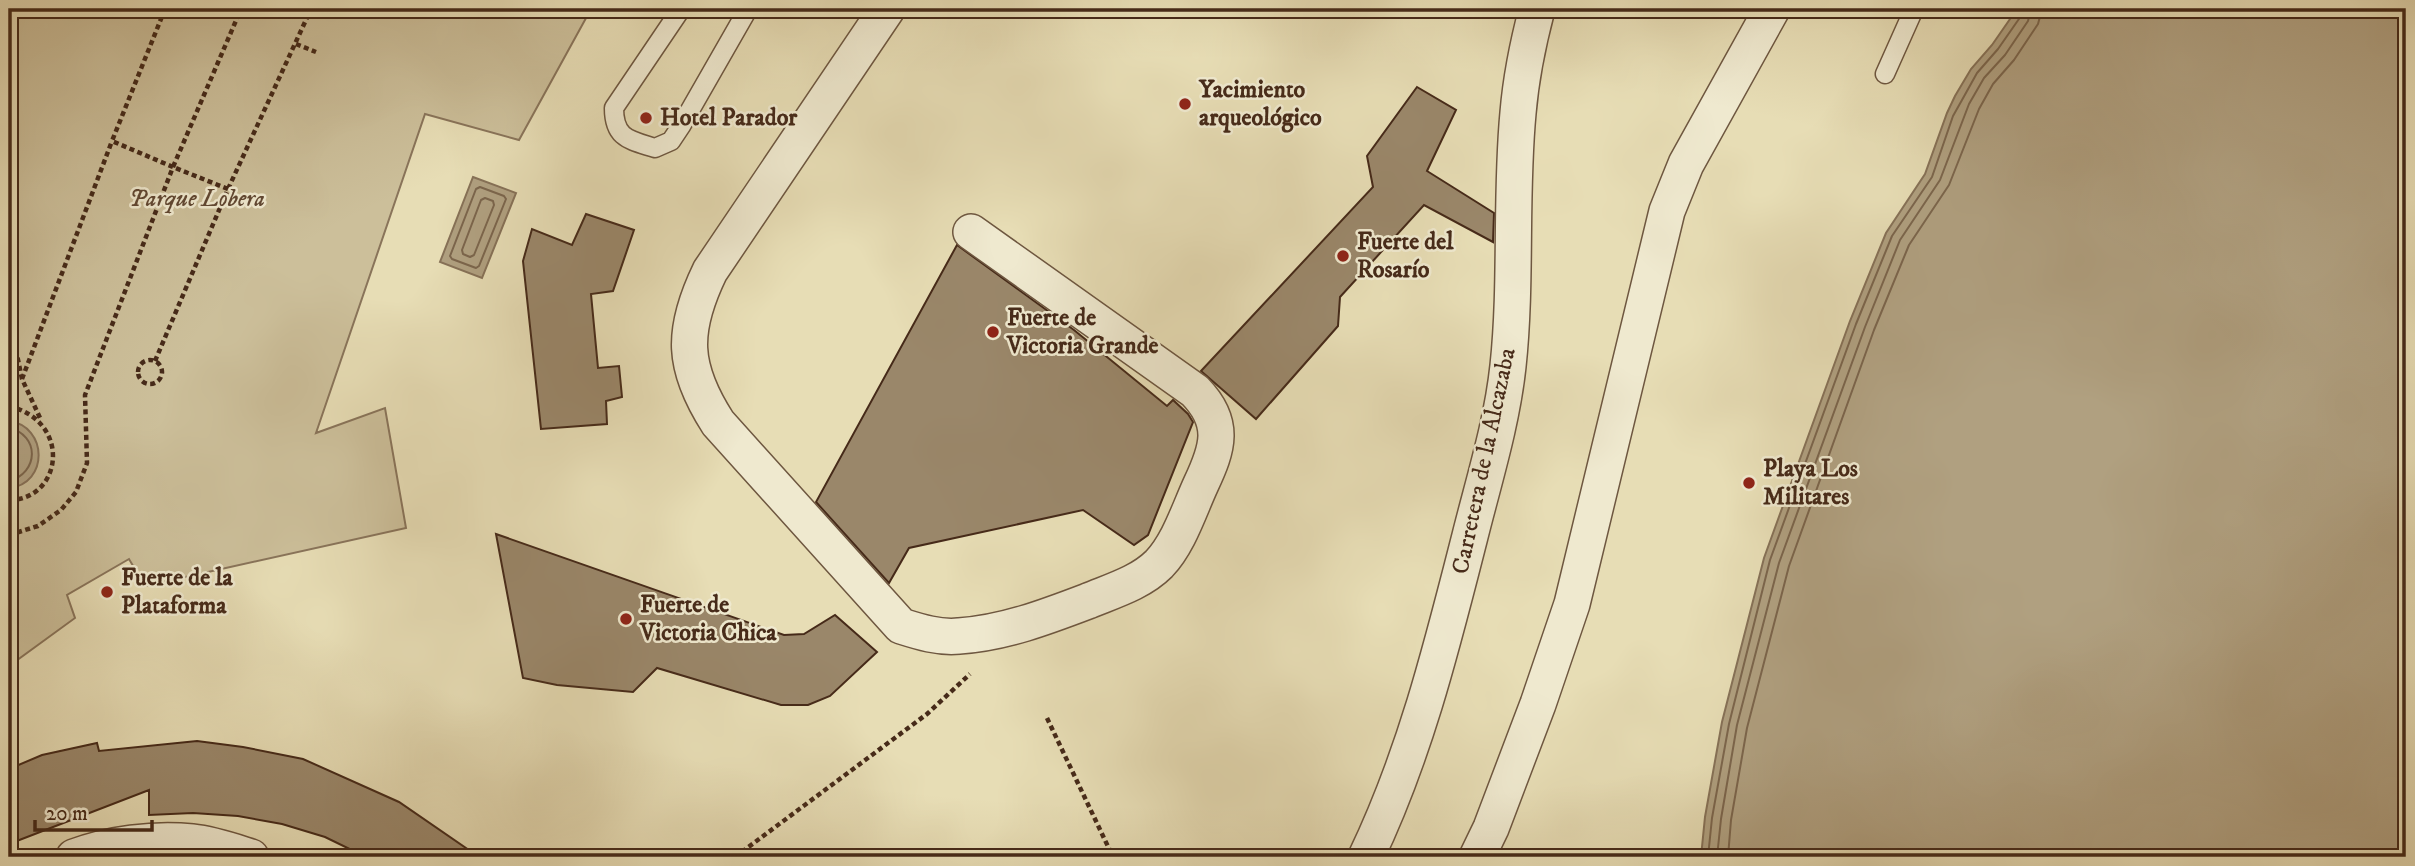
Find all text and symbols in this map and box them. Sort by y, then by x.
place label: Yacimiento arqueológico [1198,75,1322,133]
marker: Yacimiento arqueológico [1177,96,1193,112]
place label: Hotel Parador [660,103,798,133]
marker: Hotel Parador [638,110,654,126]
park label: Parque Lobera [129,184,265,214]
place label: Fuerte del Rosarío [1357,227,1454,285]
marker: Fuerte del Rosarío [1335,248,1351,264]
place label: Fuerte de Victoria Grande [1006,303,1159,361]
marker: Fuerte de Victoria Grande [985,324,1001,340]
street label: Carretera de la Alcazaba [1445,344,1523,577]
place label: Playa Los Militares [1763,454,1858,512]
marker: Playa Los Militares [1741,475,1757,491]
place label: Fuerte de la Plataforma [121,563,234,621]
marker: Fuerte de la Plataforma [99,584,115,600]
place label: Fuerte de Victoria Chica [639,590,777,648]
marker: Fuerte de Victoria Chica [618,611,634,627]
scale bar [35,789,152,833]
text: 20 m [46,801,88,827]

